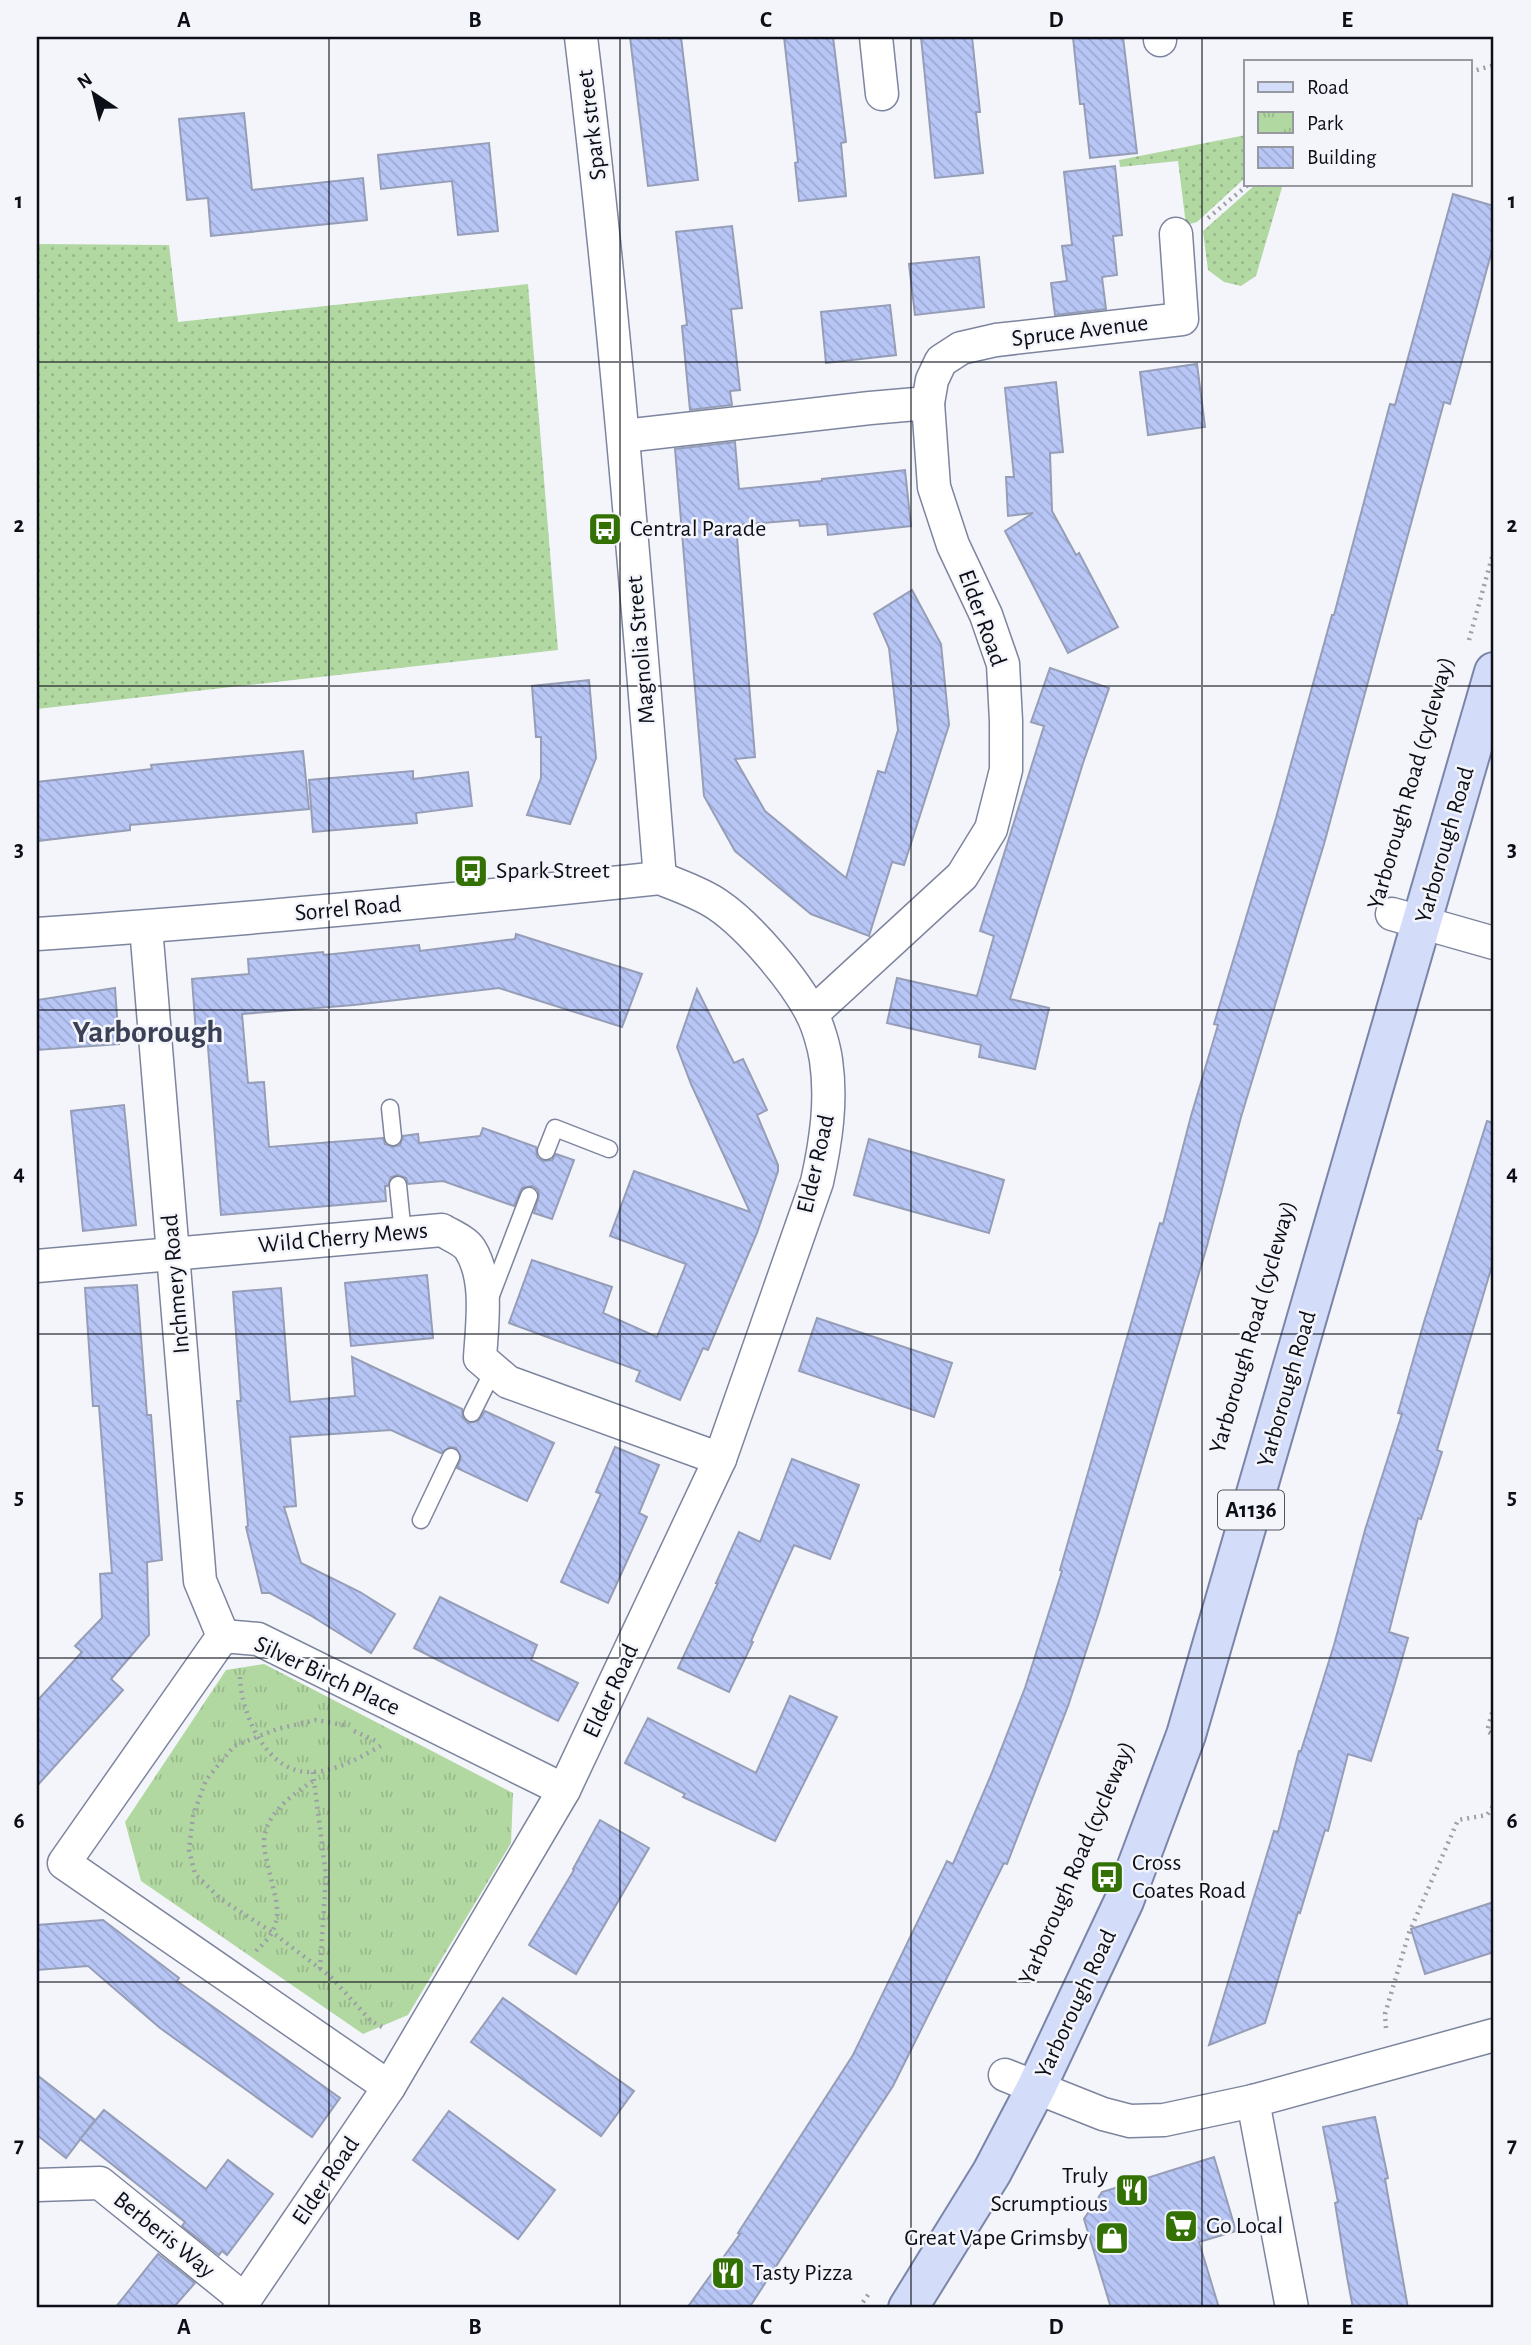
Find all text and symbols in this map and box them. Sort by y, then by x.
text: A [177,9,191,32]
text: B [468,9,482,32]
text: C [760,9,772,32]
text: D [1048,9,1064,32]
text: E [1341,9,1353,32]
north arrow [60,60,130,130]
legend [1244,60,1472,186]
street label: Spark street [573,68,611,182]
text: N [74,70,96,93]
text: Road [1307,77,1349,98]
text: Park [1307,113,1344,134]
text: Building [1307,147,1377,168]
text: 1 [15,190,23,213]
text: 1 [1508,190,1516,213]
street label: Spruce Avenue [1010,311,1150,351]
bus stop icon: Central Parade [586,510,624,548]
text: 2 [14,514,25,537]
text: 2 [1507,514,1518,537]
place label: Central Parade [630,517,766,541]
street label: Elder Road [954,567,1010,669]
street label: Magnolia Street [623,574,659,725]
street label: Yarborough Road (cycleway) [1361,653,1461,913]
street label: Yarborough Road [1409,764,1481,926]
text: 3 [14,838,24,861]
text: 3 [1507,838,1517,861]
bus stop icon: Spark Street [452,852,490,890]
place label: Spark Street [496,859,610,883]
street label: Sorrel Road [294,892,402,926]
district label: Yarborough [73,1016,223,1048]
street label: Elder Road [793,1112,839,1216]
text: 4 [13,1162,25,1185]
text: 4 [1506,1162,1518,1185]
street label: Yarborough Road (cycleway) [1203,1197,1303,1457]
street label: Inchmery Road [158,1213,194,1355]
street label: Wild Cherry Mews [257,1219,429,1257]
street label: Yarborough Road [1251,1308,1323,1470]
text: 5 [14,1486,24,1509]
text: 5 [1507,1486,1517,1509]
road number: A1136 [1218,1490,1284,1530]
street label: Silver Birch Place [251,1632,403,1720]
street label: Elder Road [579,1640,643,1742]
street label: Yarborough Road (cycleway) [1015,1738,1139,1988]
text: 6 [13,1810,25,1833]
text: 6 [1506,1810,1518,1833]
place label: Cross Coates Road [1132,1851,1246,1903]
bus stop icon: Cross Coates Road [1088,1858,1126,1896]
street label: Yarborough Road [1031,1926,1121,2082]
street label: Elder Road [288,2133,364,2229]
text: 7 [14,2134,24,2157]
text: 7 [1507,2134,1517,2157]
place label: Truly Scrumptious [991,2164,1108,2216]
restaurant icon: Truly Scrumptious [1113,2171,1151,2209]
street label: Berberis Way [109,2187,219,2283]
supermarket icon: Go Local [1162,2207,1200,2245]
place label: Go Local [1206,2214,1283,2238]
shop icon: Great Vape Grimsby [1093,2219,1131,2257]
place label: Great Vape Grimsby [904,2226,1088,2250]
restaurant icon: Tasty Pizza [709,2254,747,2292]
place label: Tasty Pizza [752,2261,853,2285]
text: A [177,2316,191,2339]
text: B [468,2316,482,2339]
text: C [760,2316,772,2339]
text: D [1048,2316,1064,2339]
text: E [1341,2316,1353,2339]

